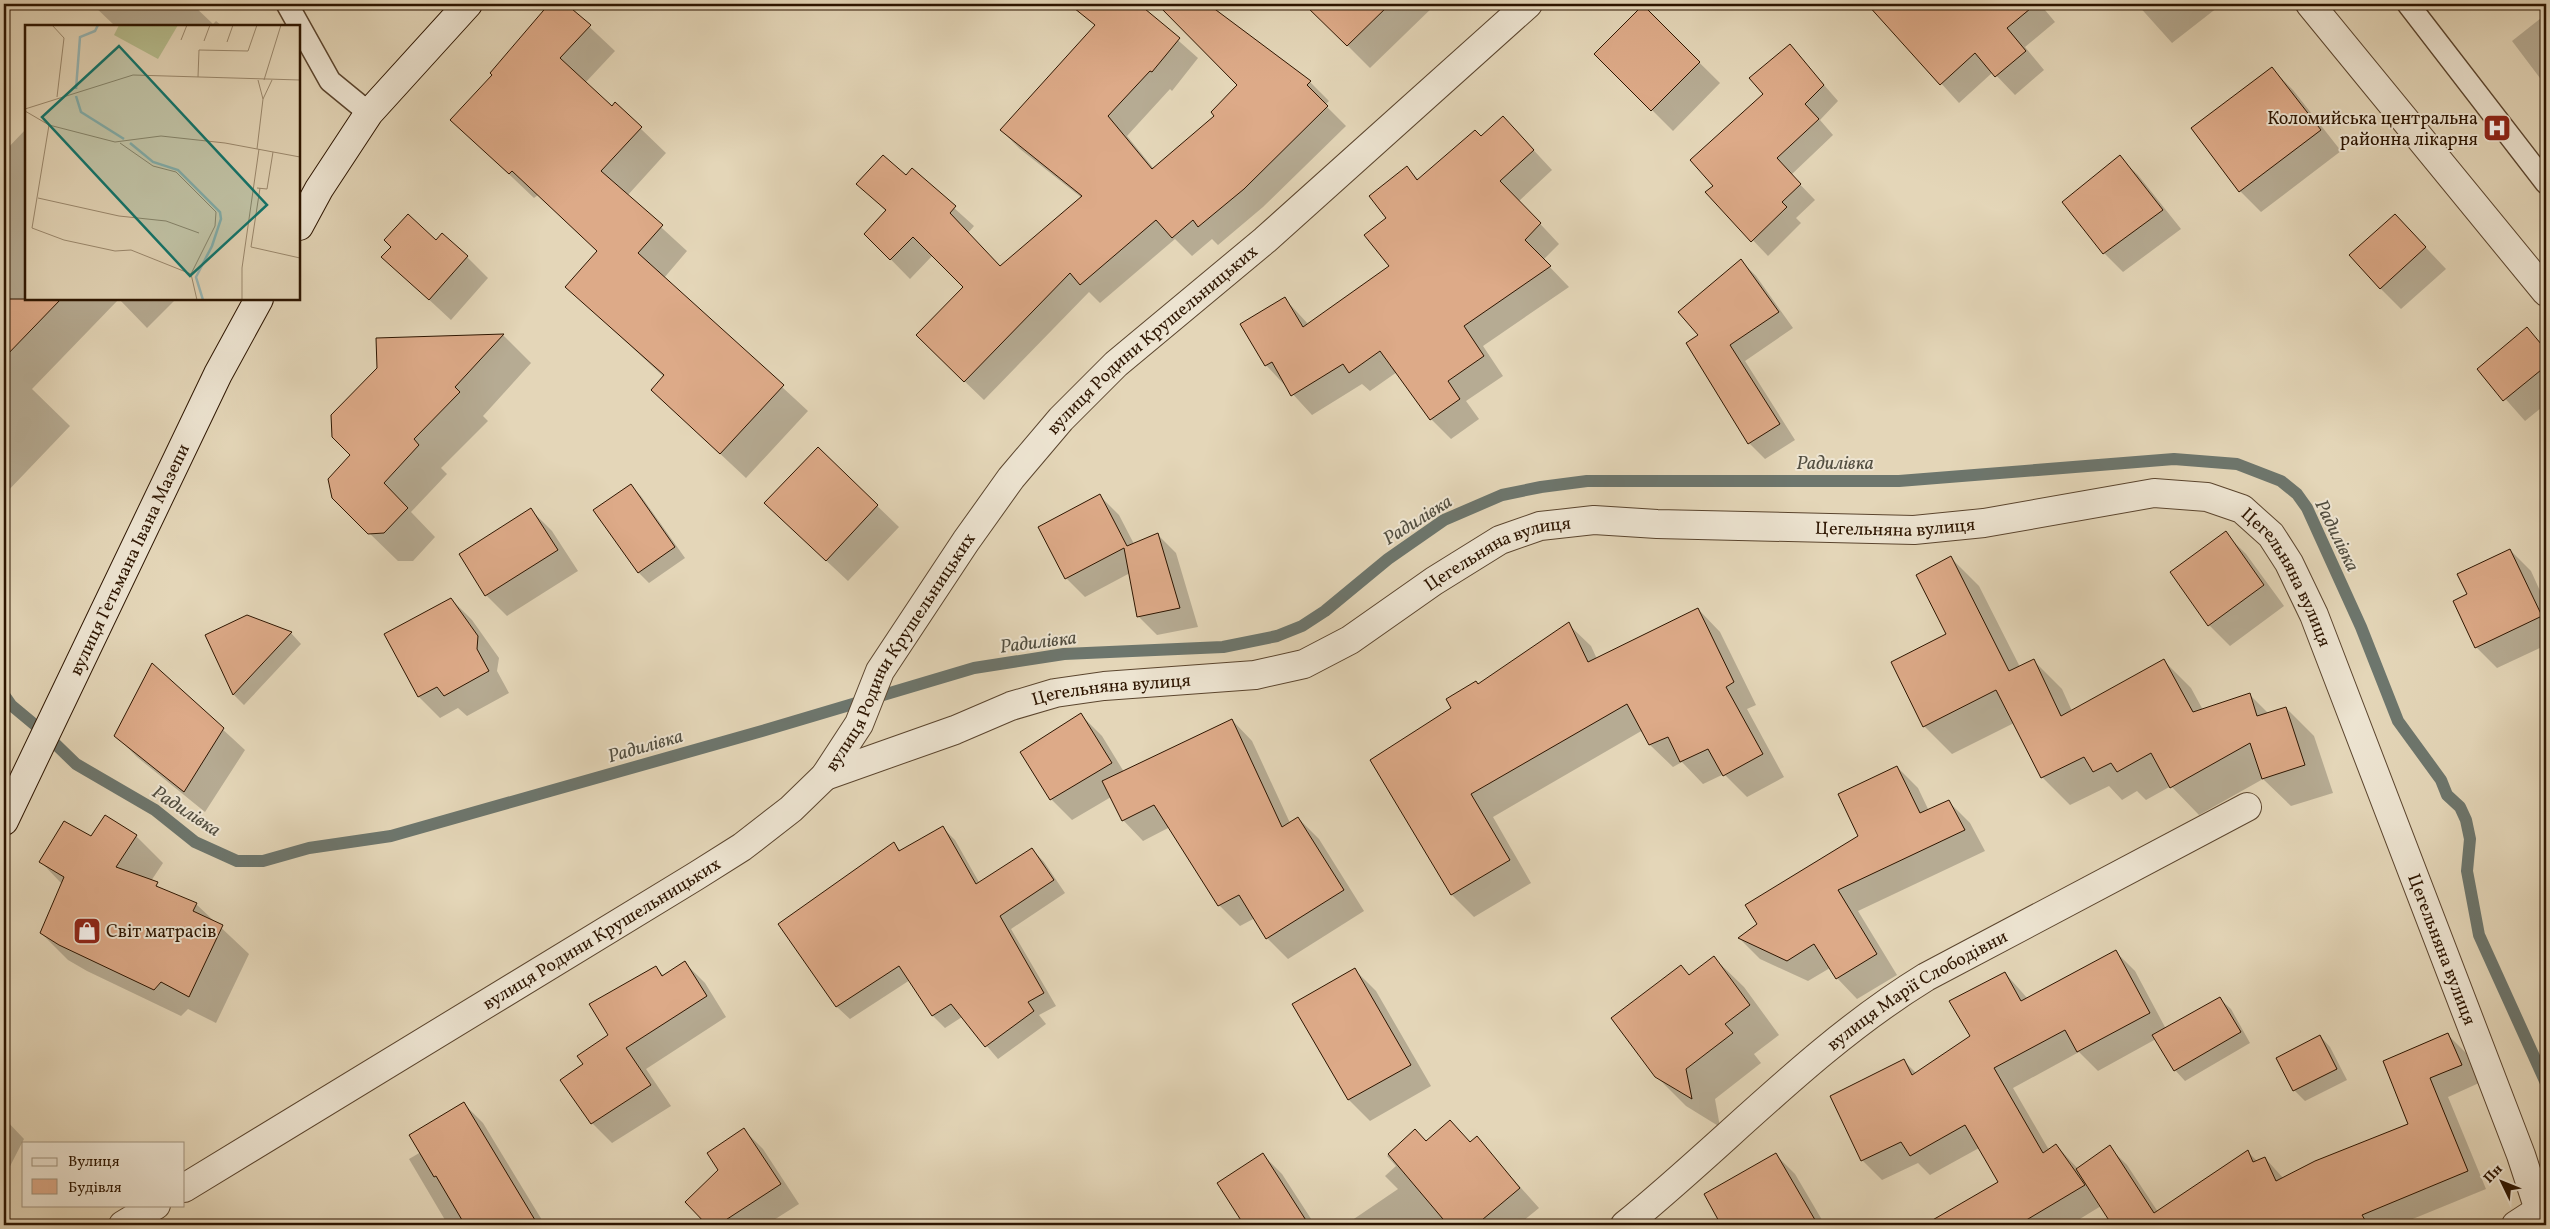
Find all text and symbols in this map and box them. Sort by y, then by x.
inset map [25,25,300,300]
place label: Коломийська центральна районна лікарня [2267,107,2478,153]
hospital icon: Коломийська центральна районна лікарня [2482,113,2512,143]
street label: вулиця Родини Крушельницьких [1042,240,1264,441]
street label: вулиця Гетьмана Івана Мазепи [64,440,197,680]
water label: Радилівка [1796,451,1874,477]
water label: Радилівка [1378,489,1458,552]
water label: Радилівка [2308,495,2365,576]
street label: Цегельняна вулиця [2235,503,2336,651]
street label: Цегельняна вулиця [1420,512,1572,598]
street label: Цегельняна вулиця [1815,513,1976,544]
street label: вулиця Родини Крушельницьких [820,528,982,777]
water label: Радилівка [998,625,1078,661]
street label: Цегельняна вулиця [1029,669,1192,713]
water label: Радилівка [605,724,686,770]
water label: Радилівка [146,780,225,844]
street label: вулиця Родини Крушельницьких [478,852,726,1017]
street label: Цегельняна вулиця [2400,870,2481,1029]
shop icon: Світ матрасів [72,916,102,946]
place label: Світ матрасів [106,920,216,945]
street label: вулиця Марії Слободівни [1822,925,2012,1057]
legend [22,1142,185,1206]
text: Вулиця [68,1152,120,1173]
north arrow [2478,1156,2528,1206]
text: Пн [2480,1160,2507,1188]
text: Будівля [68,1178,122,1199]

